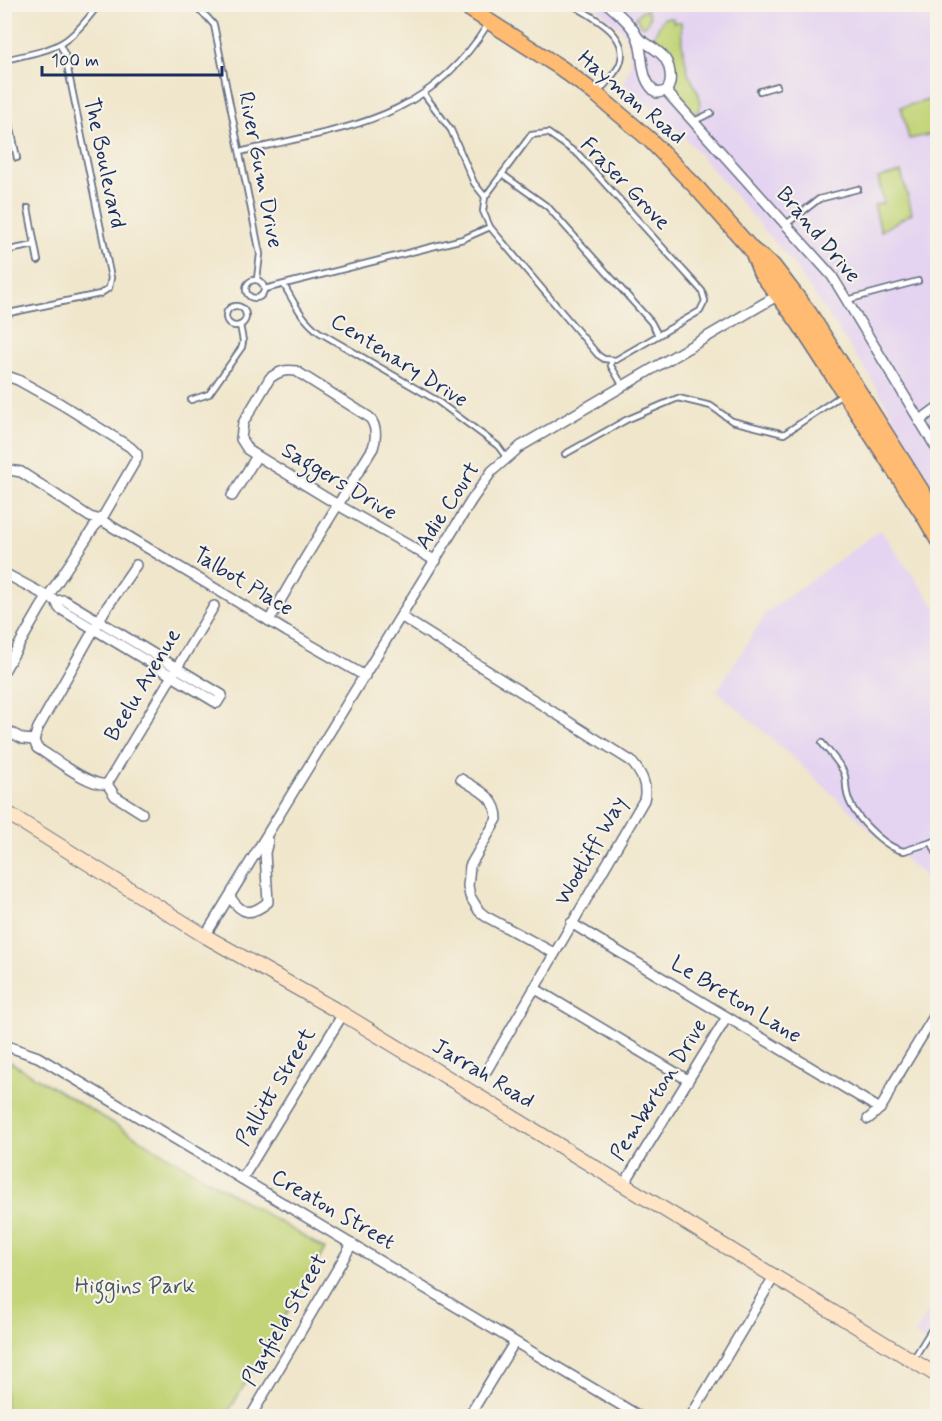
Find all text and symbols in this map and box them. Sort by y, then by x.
scale bar [42,39,222,77]
street label: Hayman Road [571,45,691,151]
text: 100 m [51,49,99,73]
street label: River Gum Drive [231,89,289,251]
street label: The Boulevard [77,95,131,231]
street label: Fraser Grove [574,132,676,237]
street label: Brand Drive [770,181,866,289]
street label: Centenary Drive [325,308,473,414]
street label: Saggers Drive [274,437,402,530]
street label: Adie Court [409,457,487,555]
street label: Talbot Place [188,541,298,623]
street label: Beelu Avenue [98,623,188,747]
street label: Wootliff Way [548,791,634,911]
street label: Le Breton Lane [665,950,807,1050]
street label: Pemberton Drive [604,1014,714,1166]
street label: Pallitt Street [230,1023,322,1151]
street label: Jarrah Road [427,1033,539,1115]
street label: Creaton Street [266,1163,400,1257]
street label: Playfield Street [236,1249,334,1391]
park label: Higgins Park [75,1273,195,1304]

